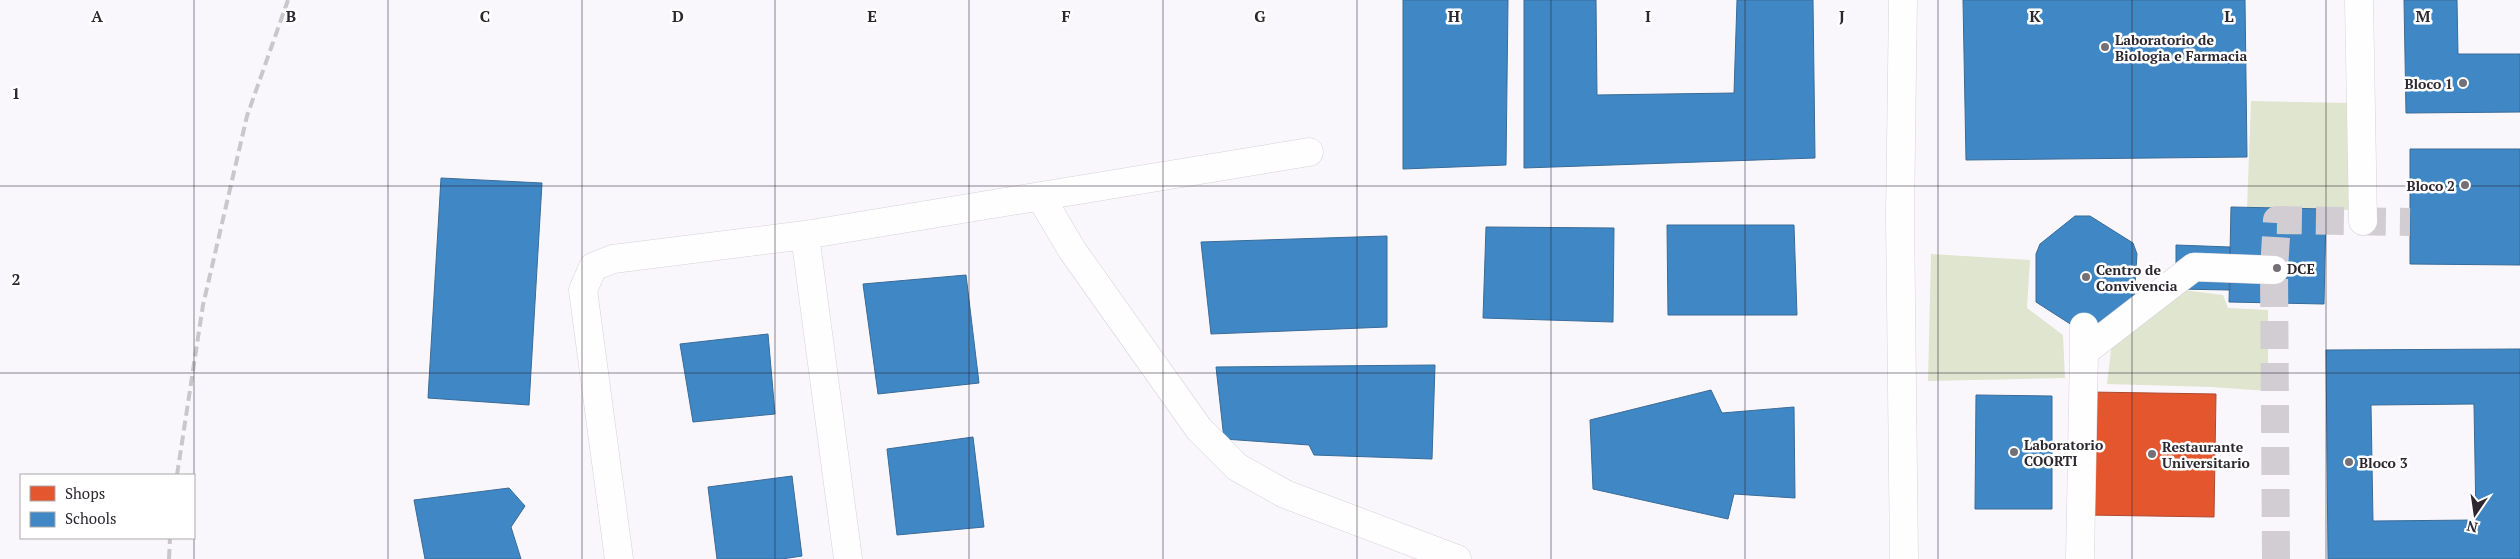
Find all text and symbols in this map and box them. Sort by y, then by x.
text: A [91,5,103,27]
text: B [286,5,296,27]
text: C [480,5,490,27]
text: D [672,5,684,27]
text: E [867,5,877,27]
text: F [1061,5,1071,27]
text: G [1254,5,1266,27]
text: H [1448,5,1460,27]
text: I [1645,5,1651,27]
text: J [1839,5,1845,27]
text: K [2029,5,2041,27]
text: L [2224,5,2234,27]
text: M [2416,5,2431,27]
place label: Laboratorio de Biologia e Farmacia [2115,30,2247,65]
marker: Laboratorio de Biologia e Farmacia [2099,41,2111,53]
place label: Bloco 1 [2404,74,2453,93]
marker: Bloco 1 [2457,77,2469,89]
text: 1 [11,82,21,104]
place label: Bloco 2 [2406,176,2455,195]
marker: Bloco 2 [2459,179,2471,191]
place label: DCE [2287,259,2315,278]
place label: Centro de Convivencia [2096,260,2178,295]
marker: DCE [2271,262,2283,274]
text: 2 [11,268,21,290]
marker: Centro de Convivencia [2080,271,2092,283]
place label: Laboratorio COORTI [2024,435,2103,470]
place label: Restaurante Universitario [2162,437,2250,472]
marker: Laboratorio COORTI [2008,446,2020,458]
marker: Restaurante Universitario [2146,448,2158,460]
place label: Bloco 3 [2359,453,2408,472]
marker: Bloco 3 [2343,456,2355,468]
legend [20,474,195,539]
text: Shops [65,483,105,503]
north arrow [2450,489,2500,539]
text: Schools [65,508,116,528]
text: N [2464,517,2479,538]

